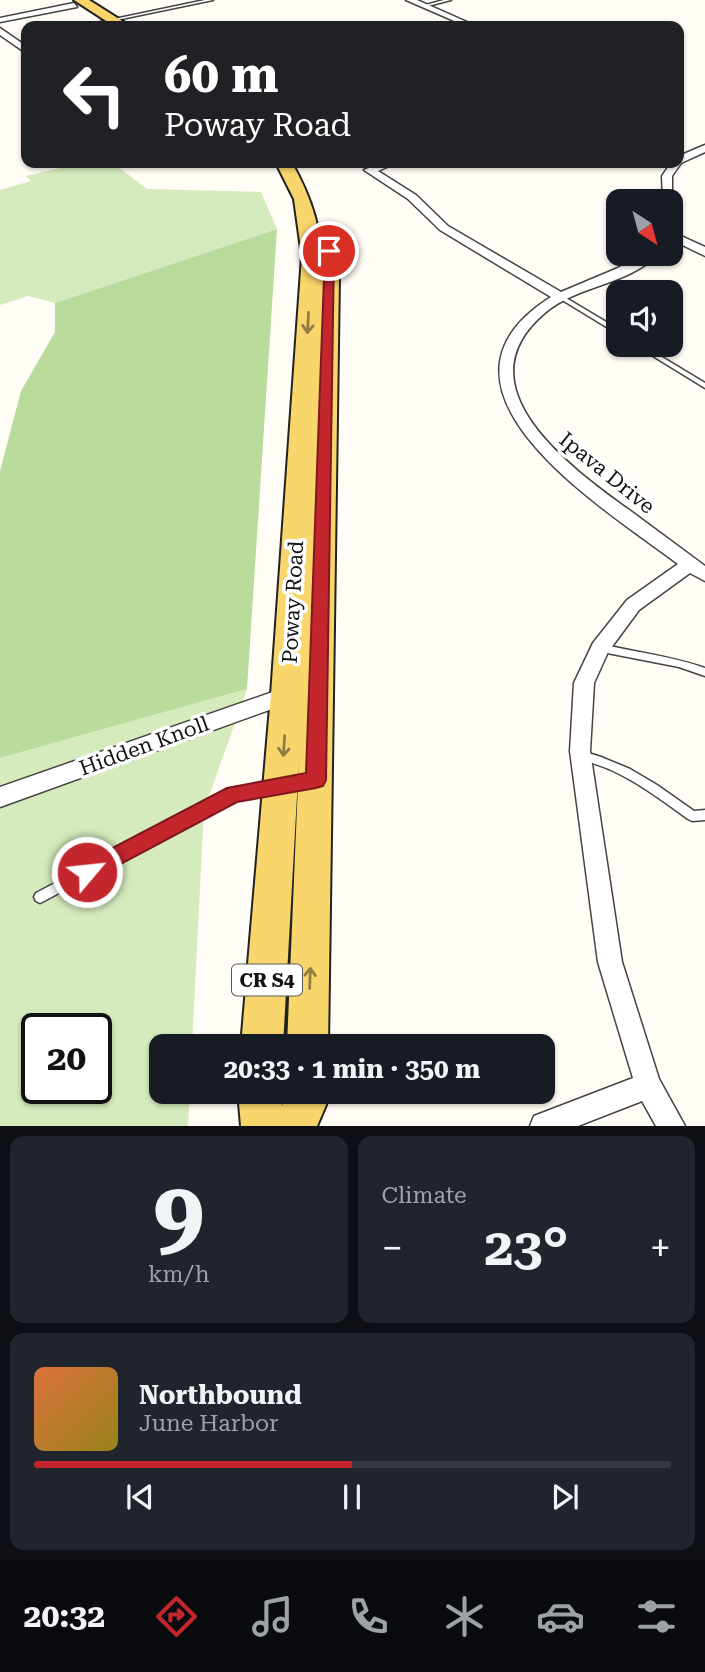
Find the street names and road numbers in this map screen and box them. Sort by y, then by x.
street label: Ipava Drive [555,427,659,519]
street label: Poway Road [278,540,308,664]
street label: Hidden Knoll [76,711,213,781]
road number: CR S4 [232,964,302,996]

